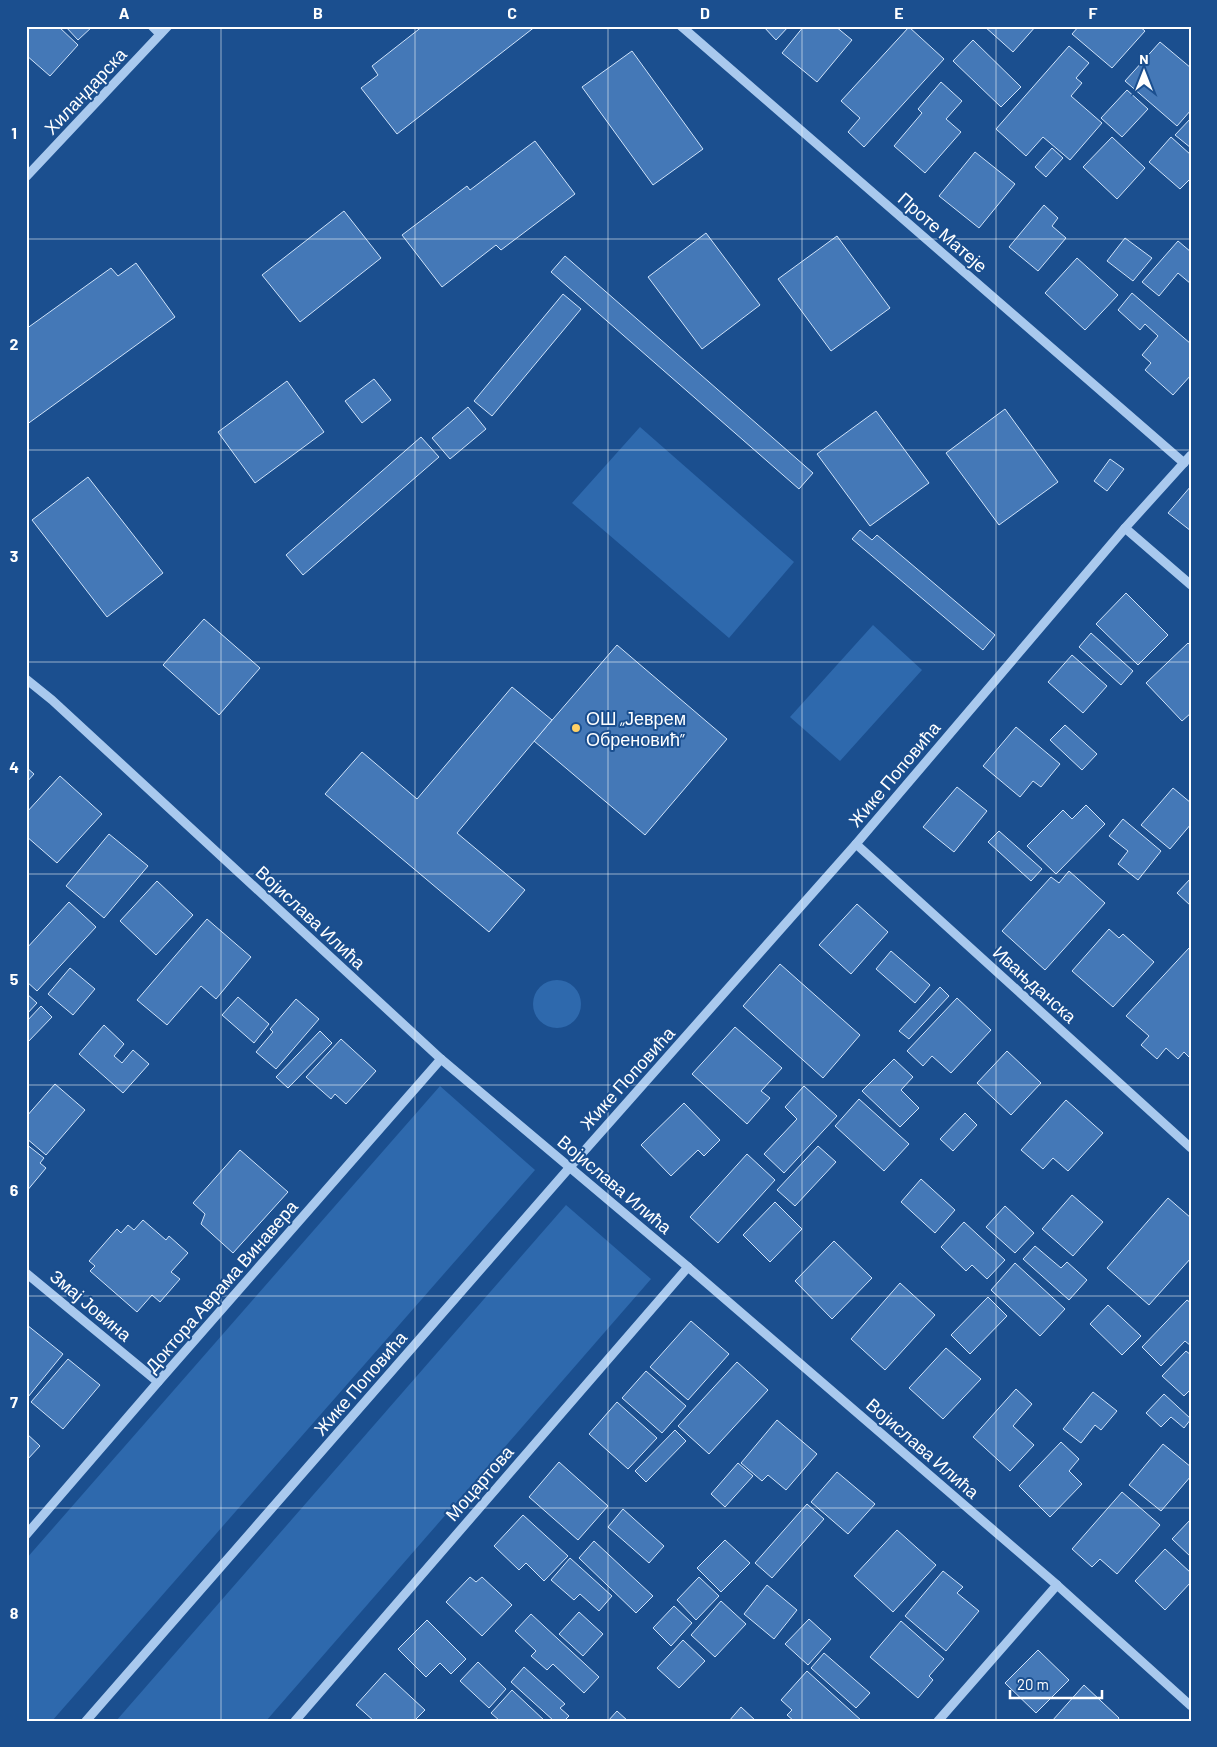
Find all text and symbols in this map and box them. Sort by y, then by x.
text: A [119,3,130,22]
text: B [313,3,323,22]
text: C [507,3,517,22]
text: D [700,3,710,22]
text: E [894,3,904,22]
text: F [1089,3,1098,22]
street label: Хиландарска [39,42,131,139]
north arrow [1120,48,1170,98]
text: N [1139,50,1149,67]
text: 1 [11,123,17,142]
street label: Проте Матеје [894,187,992,277]
text: 2 [10,334,19,353]
text: 3 [10,546,18,565]
place label: ОШ „Јеврем Обреновић” [586,707,686,750]
street label: Жике Поповића [844,716,945,831]
marker: ОШ „Јеврем Обреновић” [570,722,582,734]
text: 4 [9,757,19,776]
street label: Војислава Илића [252,861,371,974]
street label: Ивањданска [989,941,1082,1028]
text: 5 [10,969,19,988]
street label: Жике Поповића [575,1021,680,1134]
street label: Војислава Илића [554,1130,677,1239]
text: 6 [10,1180,19,1199]
street label: Доктора Аврама Винавера [140,1195,302,1377]
street label: Змај Јовина [46,1265,137,1346]
street label: Жике Поповића [309,1326,412,1440]
text: 7 [10,1392,18,1411]
street label: Војислава Илића [862,1393,985,1504]
street label: Моцартова [440,1440,518,1525]
text: 8 [10,1603,19,1622]
scale bar [1010,1667,1102,1699]
text: 20 m [1017,1675,1049,1693]

